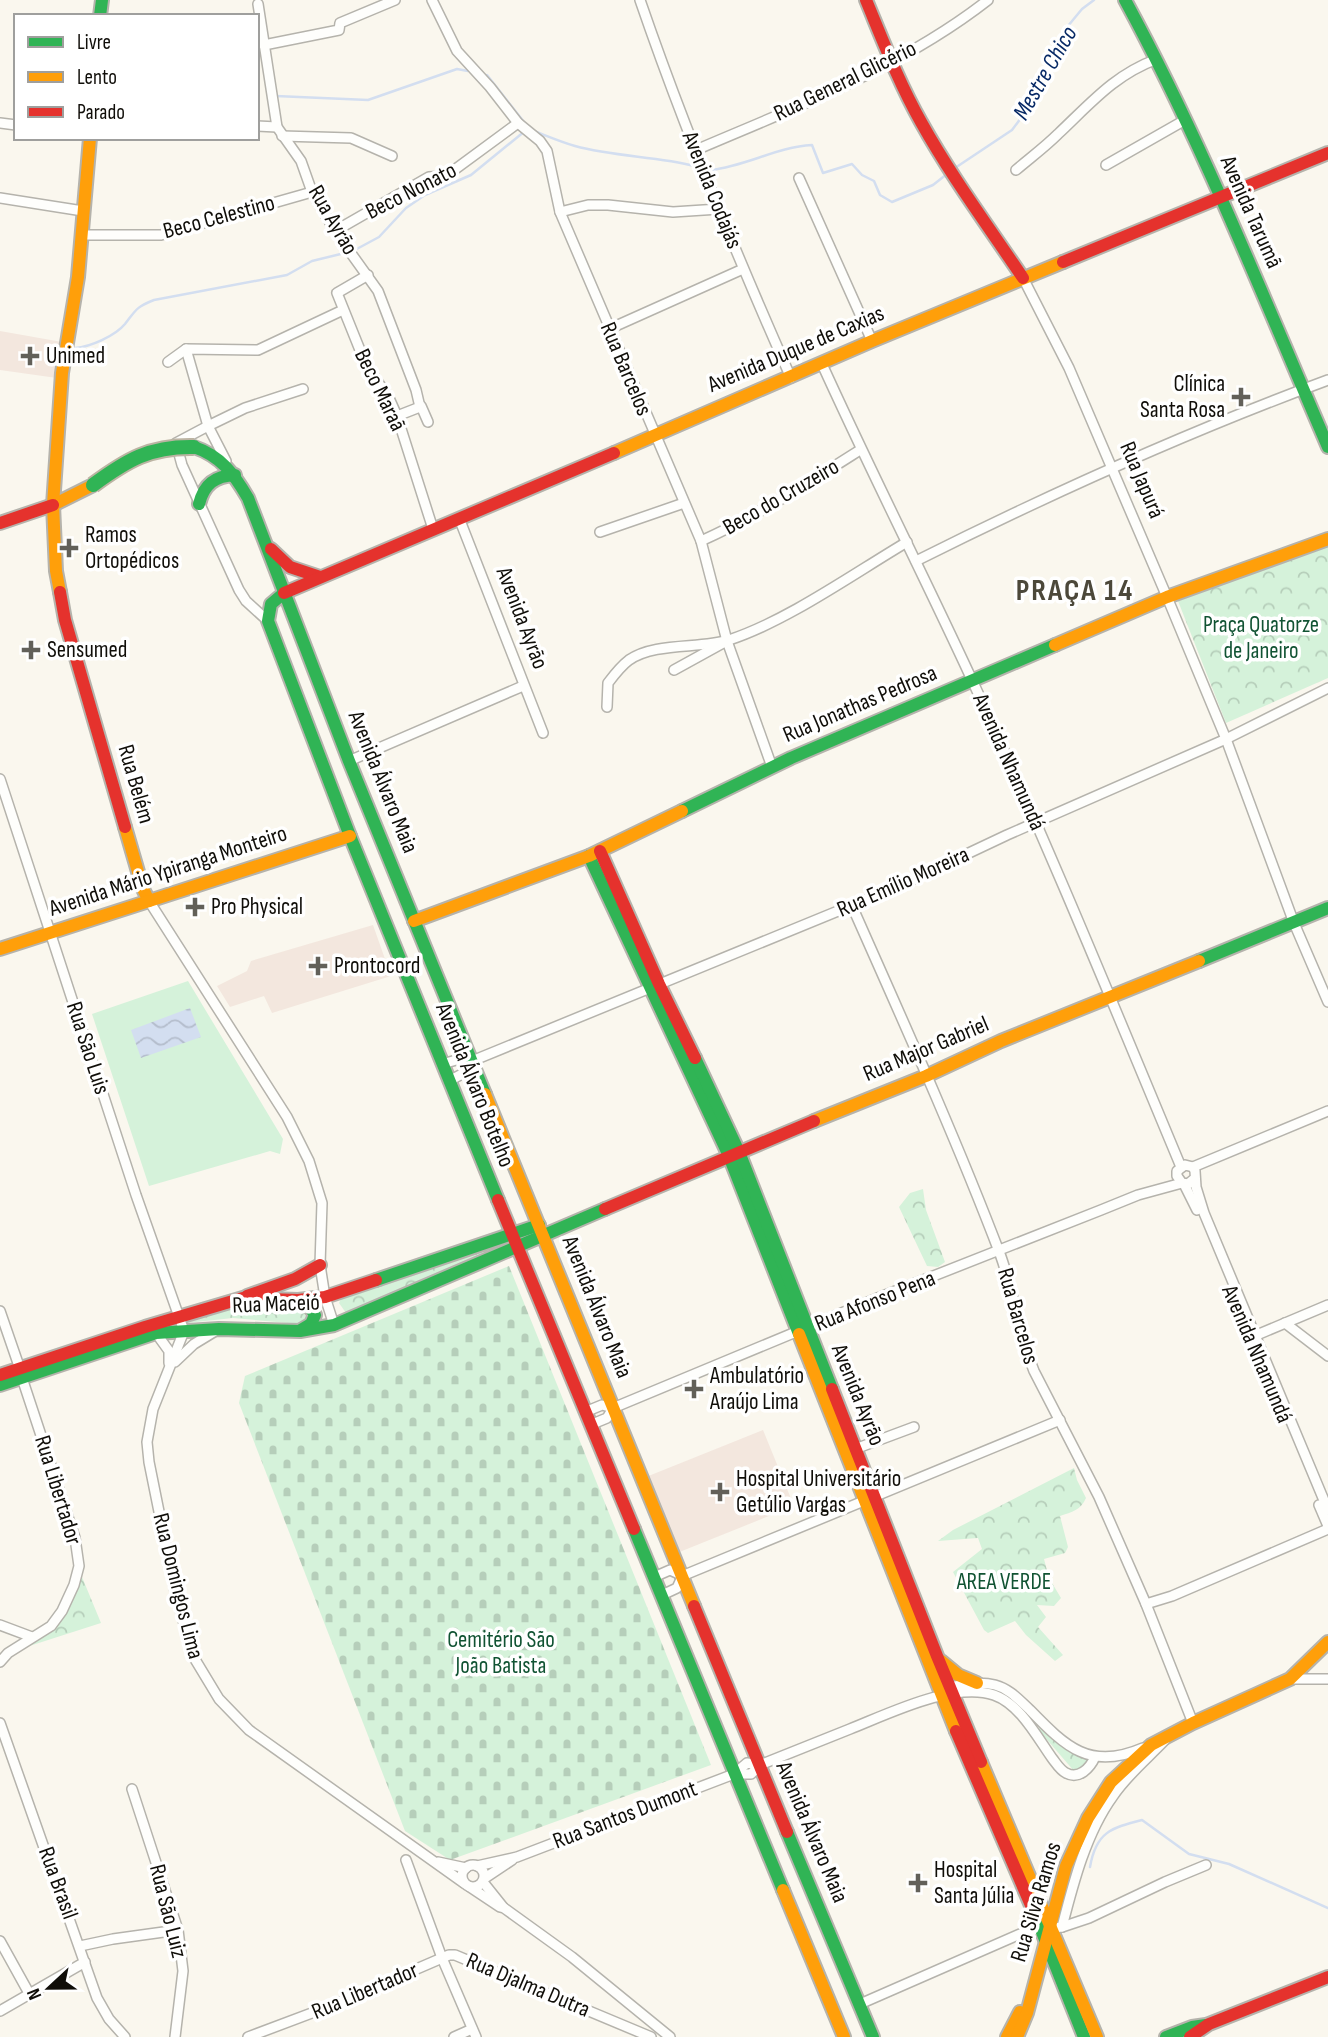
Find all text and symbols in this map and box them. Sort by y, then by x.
legend [14,14,259,140]
water label: Mestre Chico [1007,21,1084,125]
text: Livre [77,30,111,55]
street label: Rua General Glicério [769,34,921,128]
text: Lento [77,65,117,90]
text: Parado [77,100,125,125]
street label: Avenida Codajás [675,126,748,253]
street label: Avenida Tarumã [1213,150,1288,273]
street label: Beco Nonato [361,156,461,226]
street label: Rua Ayrão [302,180,364,260]
street label: Beco Celestino [160,189,278,245]
street label: Avenida Duque de Caxias [703,299,888,399]
street label: Rua Barcelos [594,318,658,420]
place label: Unimed [46,342,105,370]
street label: Beco Maraã [348,344,412,436]
marker: Unimed [20,346,40,366]
place label: Clínica Santa Rosa [1140,370,1225,424]
marker: Clínica Santa Rosa [1231,387,1251,407]
street label: Rua Japurá [1113,437,1171,523]
street label: Beco do Cruzeiro [718,453,844,541]
place label: Ramos Ortopédicos [85,521,179,575]
marker: Ramos Ortopédicos [59,538,79,558]
street label: Avenida Ayrão [489,562,554,673]
district label: PRAÇA 14 [1016,573,1134,609]
park label: Praça Quatorze de Janeiro [1203,611,1319,665]
place label: Sensumed [47,636,127,664]
marker: Sensumed [21,640,41,660]
street label: Rua Jonathas Pedrosa [779,659,941,749]
street label: Avenida Nhamundá [966,688,1052,835]
street label: Avenida Álvaro Maia [341,706,424,857]
street label: Rua Belém [111,741,161,827]
street label: Avenida Mário Ypiranga Monteiro [45,819,290,923]
street label: Rua Emílio Moreira [833,840,973,924]
place label: Pro Physical [211,893,303,921]
marker: Pro Physical [185,897,205,917]
place label: Prontocord [334,952,420,980]
marker: Prontocord [308,956,328,976]
street label: Rua São Luis [60,998,116,1098]
street label: Avenida Álvaro Botelho [429,998,521,1171]
street label: Rua Major Gabriel [859,1010,993,1088]
street label: Avenida Álvaro Maia [555,1231,638,1382]
street label: Rua Afonso Pena [811,1264,939,1338]
street label: Rua Barcelos [991,1265,1045,1367]
street label: Avenida Nhamundá [1215,1280,1299,1427]
street label: Rua Maceió [232,1288,320,1320]
street label: Avenida Ayrão [825,1339,891,1450]
place label: Ambulatório Araújo Lima [709,1362,804,1416]
marker: Ambulatório Araújo Lima [684,1379,704,1399]
street label: Rua Libertador [28,1432,88,1548]
place label: Hospital Universitário Getúlio Vargas [736,1465,901,1519]
marker: Hospital Universitário Getúlio Vargas [710,1482,730,1502]
street label: Rua Domingos Lima [146,1510,210,1662]
park label: AREA VERDE [956,1568,1051,1596]
park label: Cemitério São João Batista [447,1626,555,1680]
street label: Avenida Álvaro Maia [769,1756,854,1907]
street label: Rua Santos Dumont [549,1775,701,1855]
street label: Rua Silva Ramos [1004,1839,1068,1965]
street label: Rua Brasil [32,1843,84,1923]
place label: Hospital Santa Júlia [934,1856,1014,1910]
street label: Rua São Luiz [143,1861,193,1961]
marker: Hospital Santa Júlia [908,1873,928,1893]
street label: Rua Djalma Dutra [462,1946,594,2024]
north arrow [14,1953,84,2023]
street label: Rua Libertador [308,1956,423,2026]
text: N [22,1985,47,2003]

